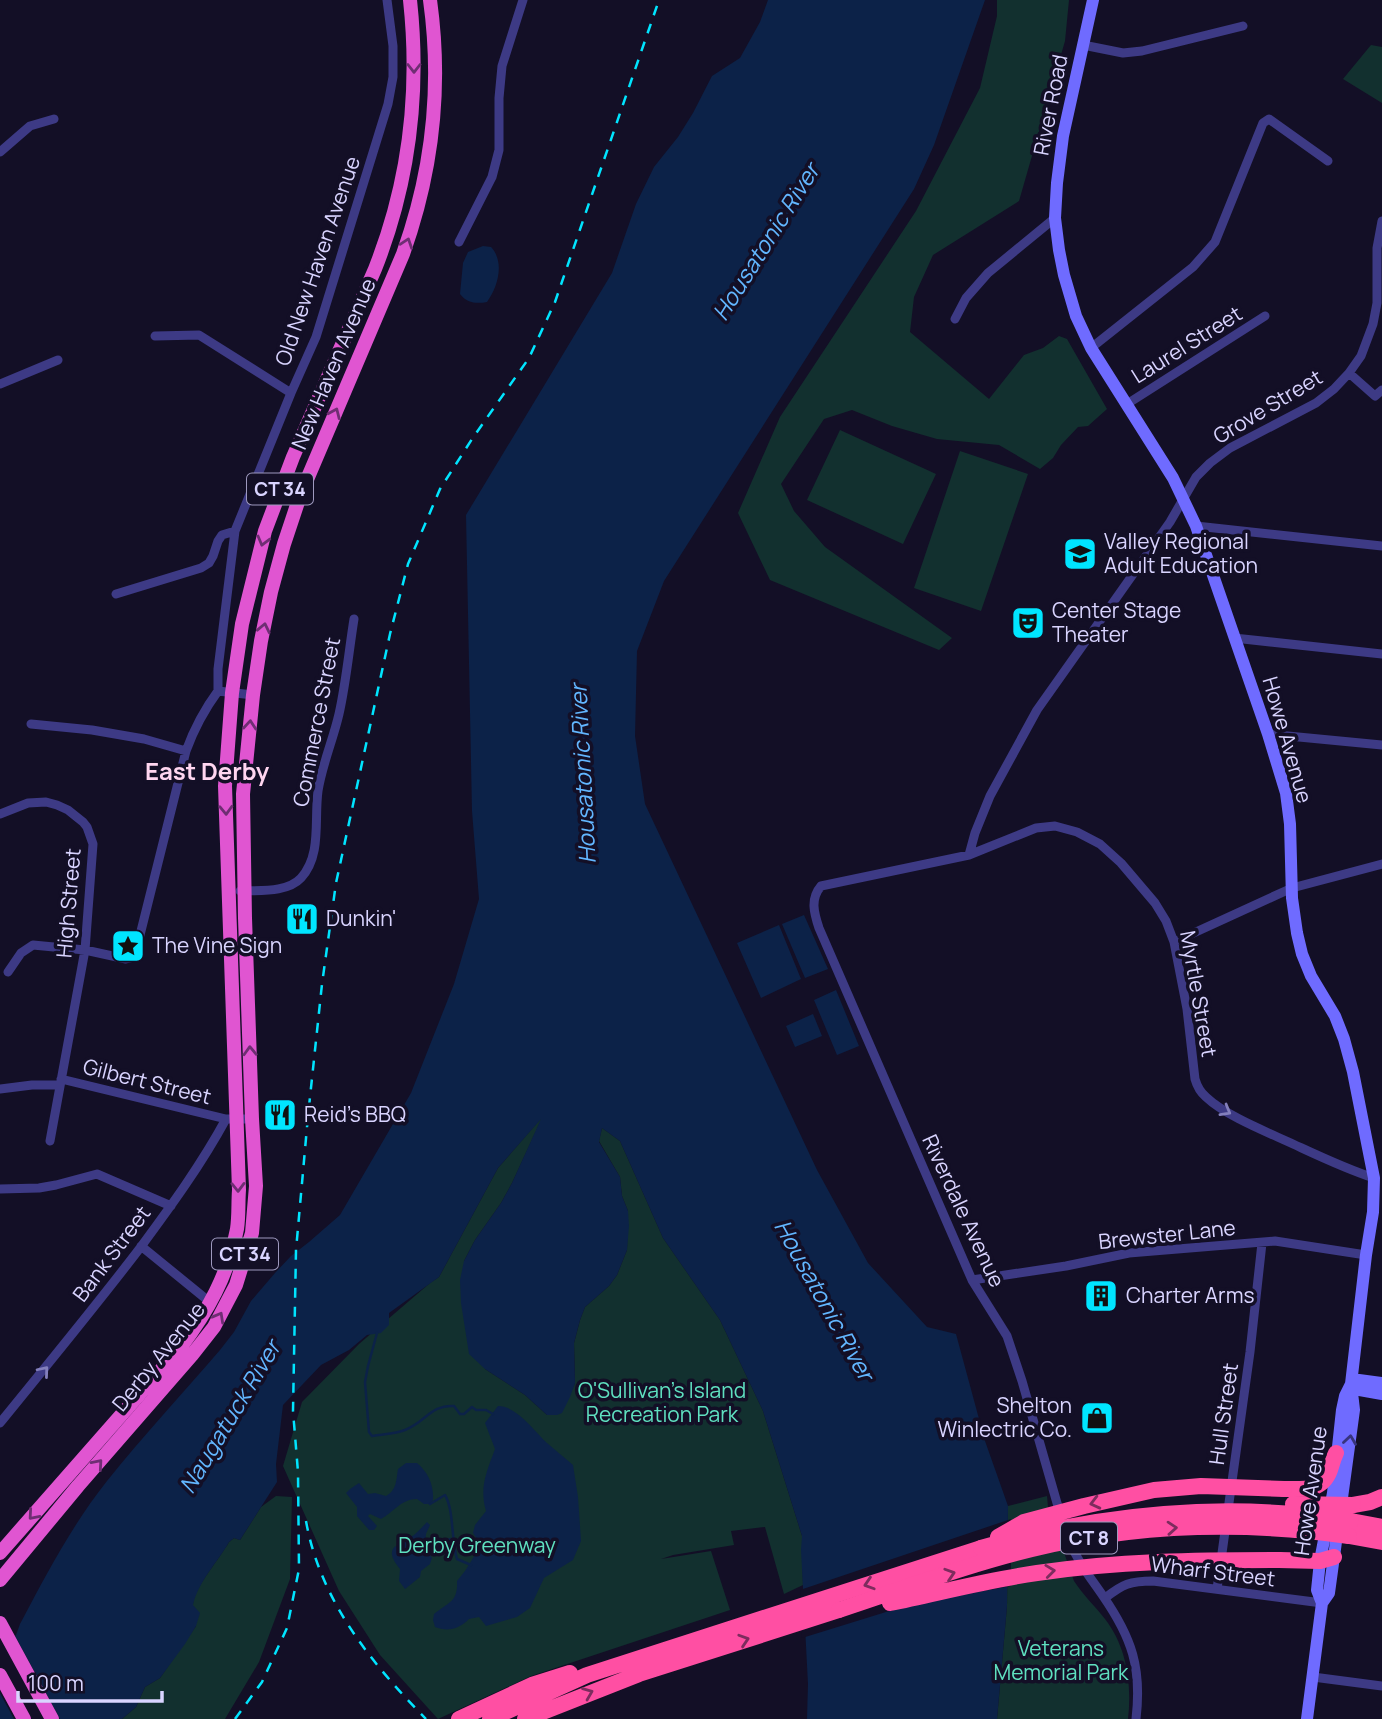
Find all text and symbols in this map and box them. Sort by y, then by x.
street label: River Road [1027,52,1074,158]
one-way arrow [406,63,422,74]
street label: Old New Haven Avenue [270,153,366,369]
water label: Housatonic River [704,155,828,326]
one-way arrow [399,237,413,249]
street label: New Haven Avenue [287,275,381,453]
street label: Laurel Street [1126,299,1247,389]
street label: Grove Street [1208,363,1327,450]
one-way arrow [327,408,341,420]
road number: CT 34 [247,474,313,504]
place label: Valley Regional Adult Education [1104,527,1258,579]
one-way arrow [256,534,271,546]
school or university icon: Valley Regional Adult Education [1061,535,1099,573]
place label: Center Stage Theater [1052,596,1181,648]
theatre icon: Center Stage Theater [1009,604,1047,642]
one-way arrow [255,622,270,634]
street label: Commerce Street [286,635,346,809]
street label: Howe Avenue [1257,673,1319,806]
water label: Housatonic River [561,681,603,864]
one-way arrow [242,719,257,730]
district label: East Derby [145,754,270,787]
one-way arrow [218,804,233,815]
street label: High Street [49,847,87,959]
restaurant icon: Dunkin' [283,900,321,938]
place label: Dunkin' [326,904,397,932]
place icon: The Vine Sign [109,927,147,965]
street label: Myrtle Street [1174,928,1224,1059]
place label: The Vine Sign [152,931,282,959]
one-way arrow [242,1045,257,1056]
street label: Gilbert Street [80,1052,214,1110]
restaurant icon: Reid's BBQ [261,1096,299,1134]
place label: Reid's BBQ [304,1100,406,1128]
one-way arrow [1219,1103,1232,1116]
street label: Riverdale Avenue [916,1130,1012,1291]
one-way arrow [230,1182,246,1193]
street label: Bank Street [66,1200,156,1307]
water label: Housatonic River [767,1213,884,1388]
street label: Brewster Lane [1097,1213,1237,1255]
road number: CT 34 [212,1238,278,1270]
building icon: Charter Arms [1082,1277,1120,1315]
place label: Charter Arms [1126,1281,1254,1309]
street label: Derby Avenue [105,1296,211,1417]
one-way arrow [211,1312,224,1324]
water label: Naugatuck River [171,1332,289,1499]
street label: Hull Street [1202,1361,1244,1467]
one-way arrow [36,1366,48,1379]
park label: O'Sullivan's Island Recreation Park [578,1376,746,1428]
place label: Shelton Winlectric Co. [938,1391,1072,1443]
shop icon: Shelton Winlectric Co. [1078,1399,1116,1437]
street label: Howe Avenue [1287,1424,1333,1557]
one-way arrow [1342,1434,1357,1446]
one-way arrow [90,1459,102,1472]
one-way arrow [1089,1495,1101,1509]
one-way arrow [29,1506,41,1519]
one-way arrow [1167,1521,1178,1536]
road number: CT 8 [1061,1522,1117,1554]
park label: Derby Greenway [398,1531,556,1559]
street label: Wharf Street [1150,1550,1277,1593]
one-way arrow [1044,1564,1056,1579]
one-way arrow [944,1568,956,1582]
one-way arrow [863,1576,876,1590]
one-way arrow [737,1634,749,1649]
park label: Veterans Memorial Park [994,1634,1129,1686]
scale bar [18,1660,161,1704]
text: 100 m [28,1669,84,1697]
one-way arrow [581,1687,593,1701]

